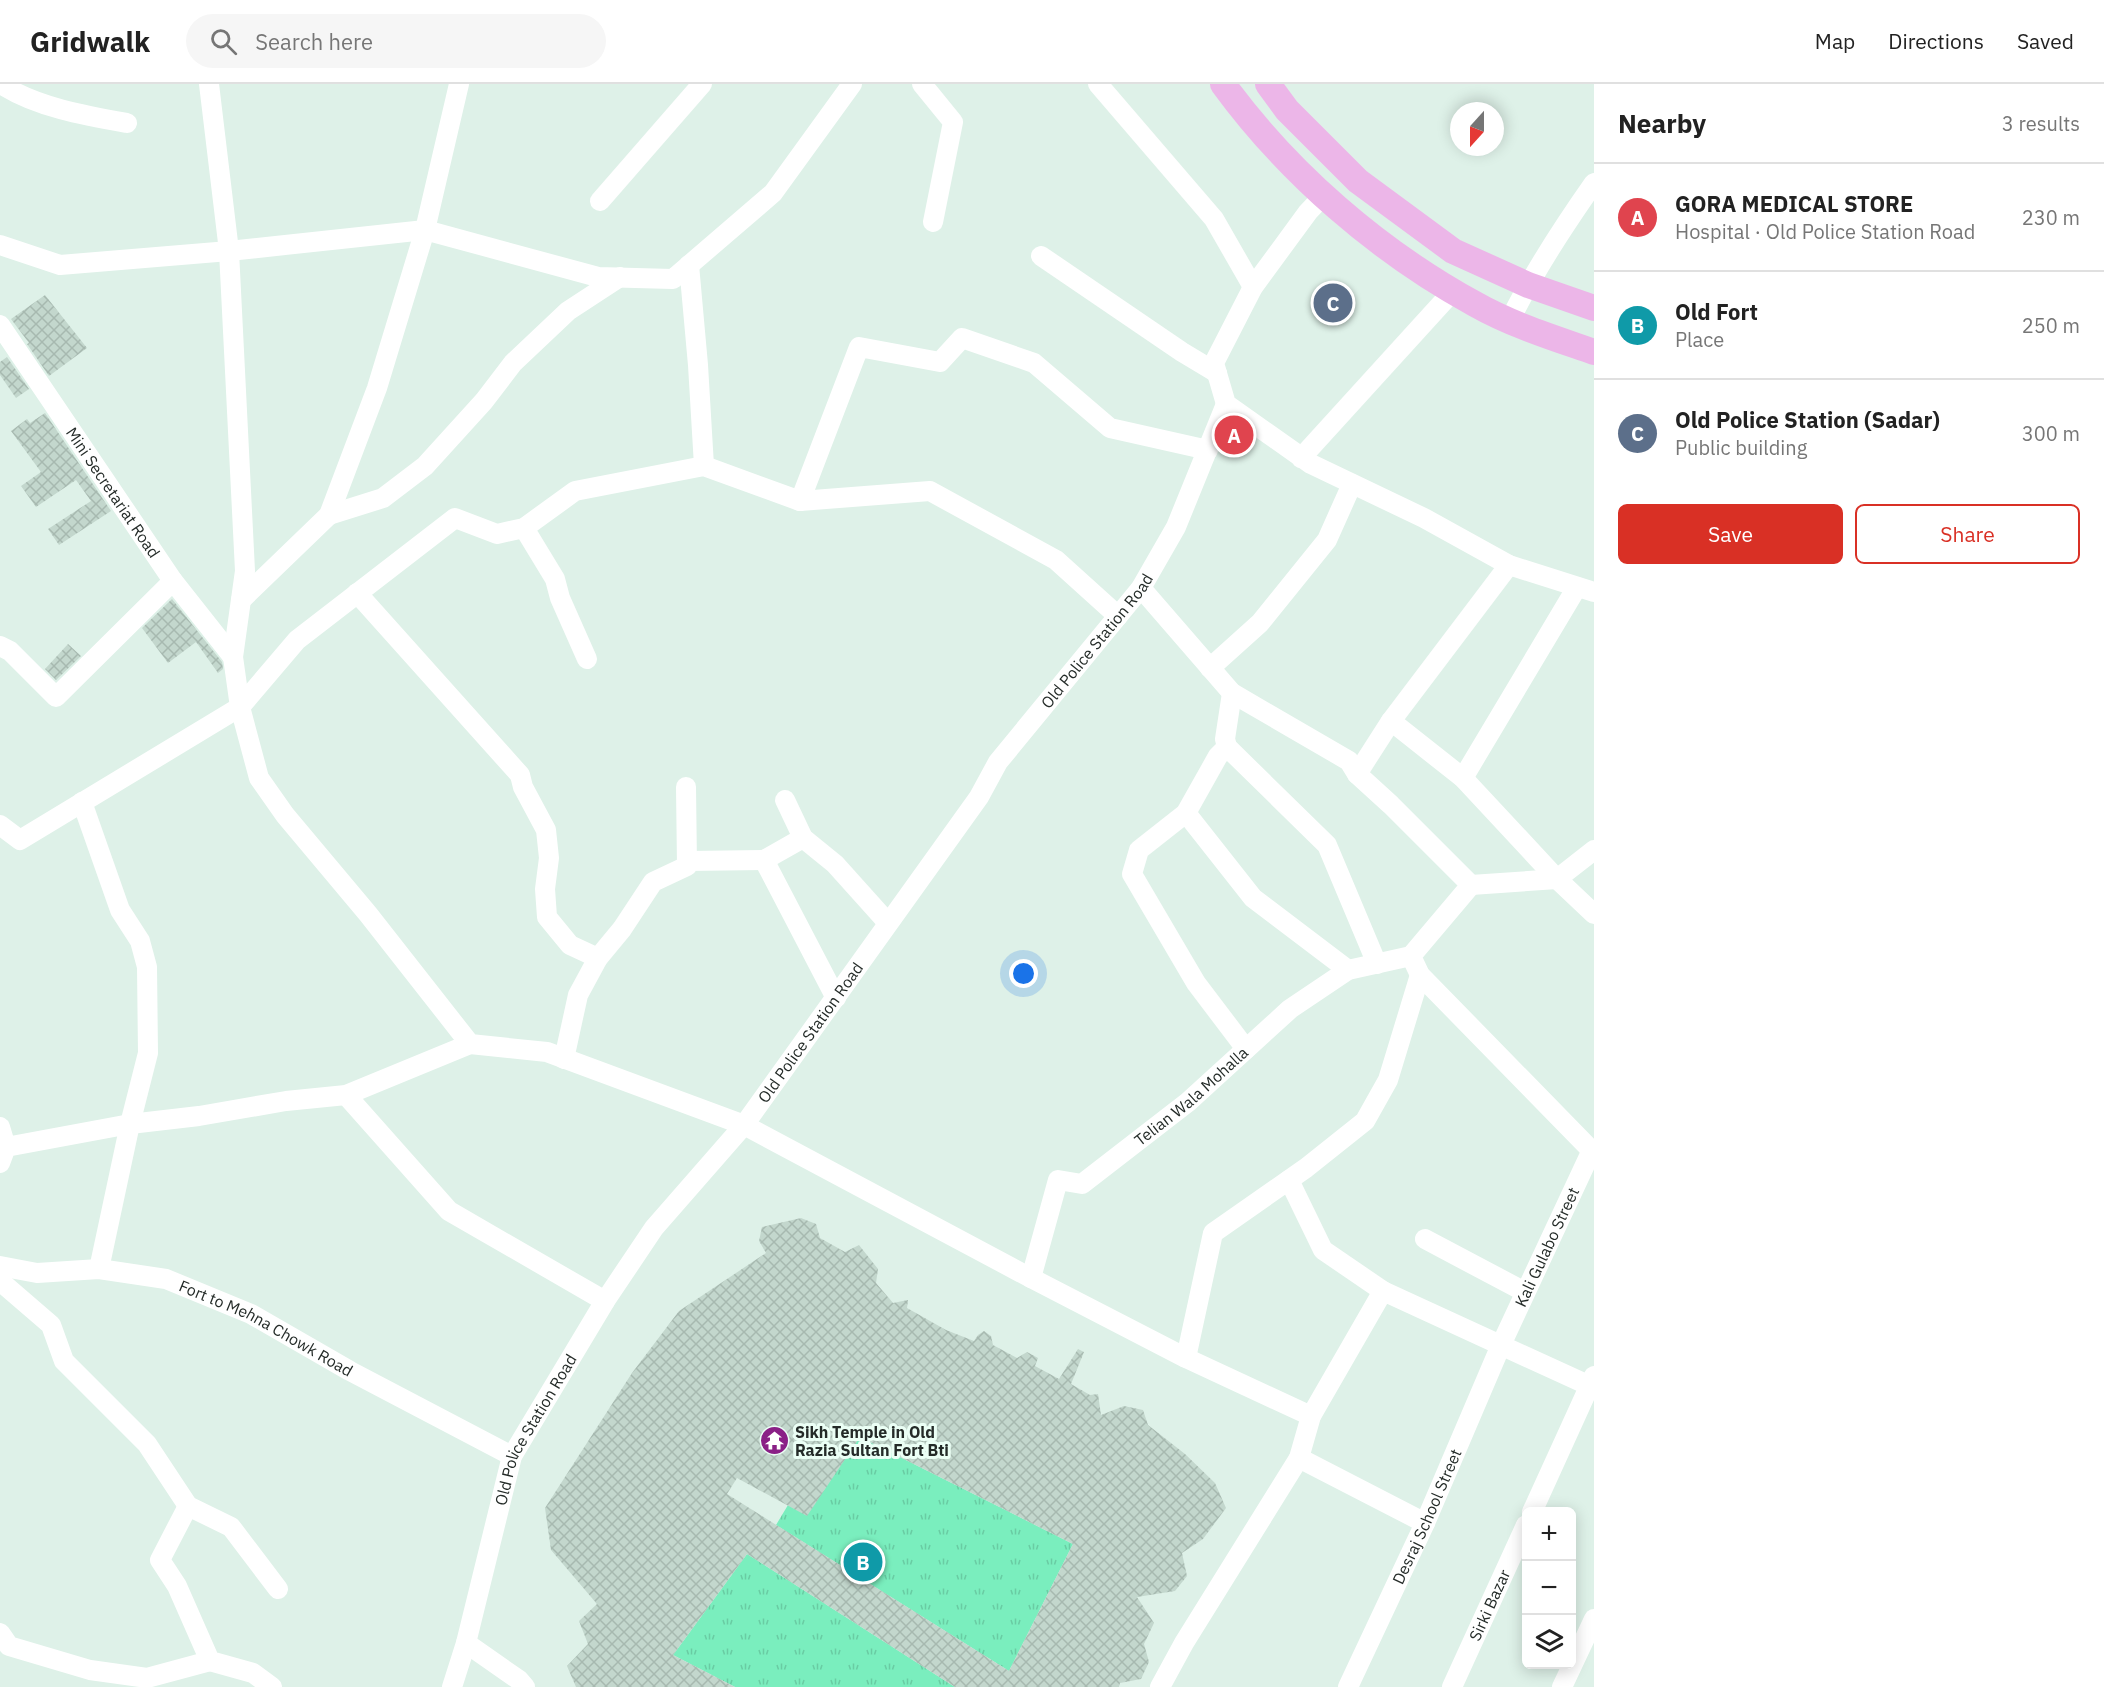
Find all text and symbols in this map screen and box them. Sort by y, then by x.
search box [186,14,606,68]
text: Gridwalk [30,23,150,60]
icon: search [207,25,240,58]
text: Search here [255,27,373,56]
text: Map [1815,27,1855,55]
text: Directions [1888,27,1984,55]
text: Saved [2017,27,2074,55]
north arrow [1450,102,1504,156]
text: Nearby [1618,106,1706,140]
text: 3 results [2002,110,2080,137]
text: GORA MEDICAL STORE [1675,189,1913,218]
text: A [1631,204,1644,231]
text: 230 m [2022,204,2080,231]
text: Hospital · Old Police Station Road [1675,218,1975,245]
pin: C [1314,280,1352,326]
text: Old Fort [1675,297,1758,326]
text: B [1631,312,1644,339]
text: 250 m [2022,312,2080,339]
text: Place [1675,326,1724,353]
text: Old Police Station (Sadar) [1675,405,1940,434]
pin: A [1214,412,1254,458]
text: C [1631,420,1644,447]
text: 300 m [2022,420,2080,447]
street label: Mini Secretariat Road [62,423,164,562]
text: Public building [1675,434,1807,461]
button: Save [1618,504,1843,564]
button: Share [1855,504,2080,564]
street label: Old Police Station Road [1036,570,1157,712]
street label: Old Police Station Road [753,958,867,1107]
your location [1009,959,1038,988]
street label: Telian Wala Mohalla [1130,1042,1252,1150]
street label: Kali Gulabo Street [1510,1184,1583,1310]
street label: Fort to Mehna Chowk Road [176,1276,356,1381]
street label: Old Police Station Road [490,1350,581,1508]
place label: Sikh Temple in Old Razia Sultan Fort Bti [795,1422,949,1460]
temple icon: Sikh Temple in Old Razia Sultan Fort Bti [758,1425,790,1457]
street label: Desraj School Street [1388,1446,1466,1587]
map controls [1522,1507,1576,1669]
button: + [1522,1507,1576,1561]
pin: B [844,1540,882,1584]
button: − [1522,1561,1576,1615]
street label: Sirki Bazar [1464,1566,1514,1644]
button: layers [1522,1615,1576,1669]

